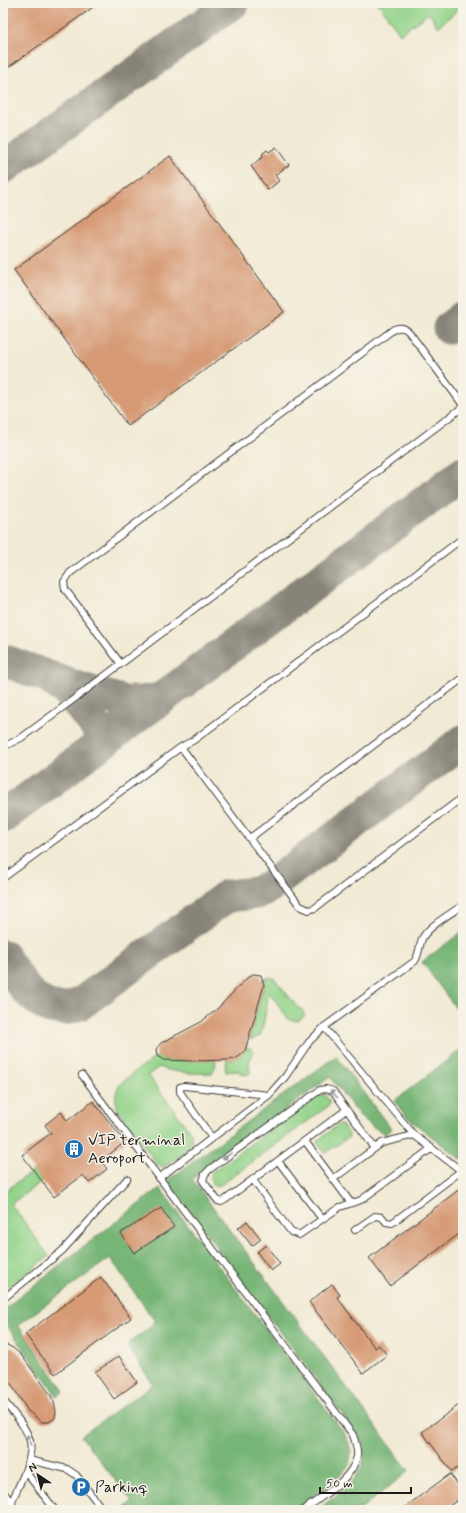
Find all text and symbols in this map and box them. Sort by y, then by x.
one-way arrow [329,1089,338,1099]
place label: VIP terminal Aeroport [88,1130,185,1169]
building icon: VIP terminal Aeroport [63,1138,85,1160]
one-way arrow [222,1152,232,1160]
one-way arrow [25,1433,31,1445]
north arrow [18,1455,58,1495]
text: N [26,1460,40,1475]
scale bar [320,1469,411,1495]
parking icon: Parkinq [70,1476,92,1498]
text: 50 m [326,1476,353,1492]
place label: Parkinq [95,1477,148,1498]

